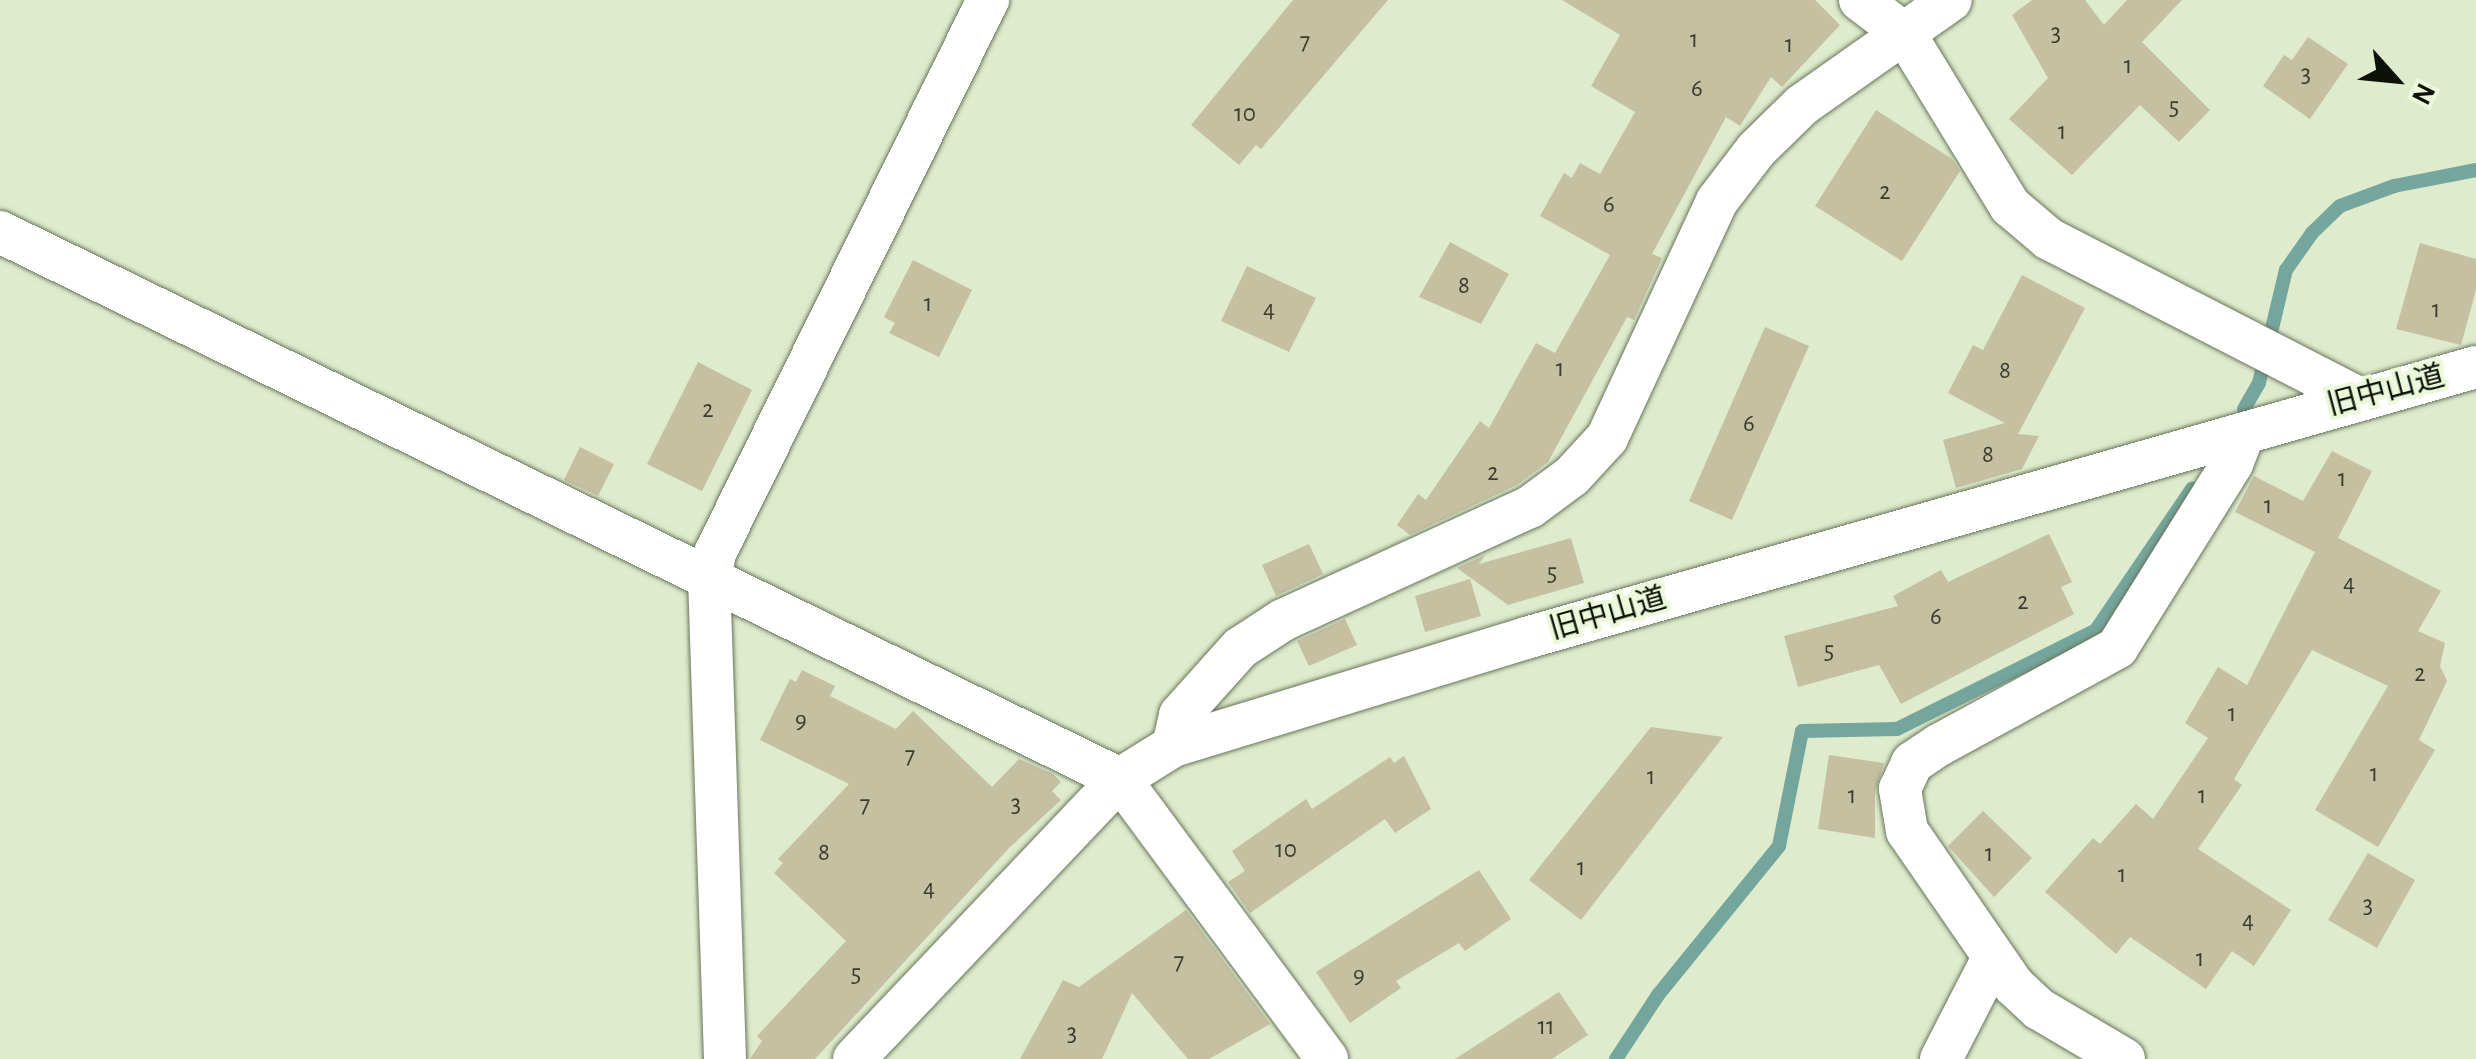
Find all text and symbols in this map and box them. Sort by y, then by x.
house number: 3 [2051,19,2061,49]
house number: 1 [1690,25,1698,55]
house number: 7 [1300,27,1310,57]
house number: 1 [1785,30,1793,60]
north arrow [2346,30,2446,130]
house number: 1 [2124,51,2132,81]
house number: 3 [2301,60,2311,90]
house number: 6 [1691,74,1703,104]
text: N [2406,79,2440,109]
house number: 5 [2169,92,2179,122]
house number: 10 [1234,99,1256,129]
house number: 1 [2058,117,2066,147]
house number: 2 [1879,177,1891,207]
house number: 6 [1603,190,1615,220]
house number: 8 [1458,271,1470,301]
house number: 1 [924,289,932,319]
house number: 4 [1263,295,1275,325]
house number: 1 [2432,295,2440,325]
house number: 1 [1556,354,1564,384]
house number: 8 [1999,356,2011,386]
street label: 旧中山道 [2323,358,2449,424]
house number: 2 [702,395,714,425]
house number: 6 [1743,409,1755,439]
house number: 8 [1982,440,1994,470]
house number: 2 [1487,458,1499,488]
house number: 1 [2338,464,2346,494]
house number: 1 [2264,491,2272,521]
house number: 5 [1547,558,1557,588]
house number: 4 [2343,569,2355,599]
street label: 旧中山道 [1545,580,1671,648]
house number: 2 [2017,587,2029,617]
house number: 6 [1930,602,1942,632]
house number: 5 [1824,636,1834,666]
house number: 2 [2414,659,2426,689]
house number: 1 [2228,699,2236,729]
house number: 9 [795,706,807,736]
house number: 7 [905,741,915,771]
house number: 1 [2370,759,2378,789]
house number: 1 [1647,762,1655,792]
house number: 1 [1848,781,1856,811]
house number: 1 [2198,781,2206,811]
house number: 7 [860,790,870,820]
house number: 3 [1011,790,1021,820]
house number: 10 [1275,835,1297,865]
house number: 8 [818,838,830,868]
house number: 1 [1985,839,1993,869]
house number: 1 [1577,853,1585,883]
house number: 1 [2118,860,2126,890]
house number: 4 [923,874,935,904]
house number: 3 [2363,891,2373,921]
house number: 4 [2242,906,2254,936]
house number: 1 [2196,944,2204,974]
house number: 7 [1174,947,1184,977]
house number: 5 [851,959,861,989]
house number: 9 [1353,961,1365,991]
house number: 11 [1537,1012,1555,1042]
house number: 3 [1067,1019,1077,1049]

